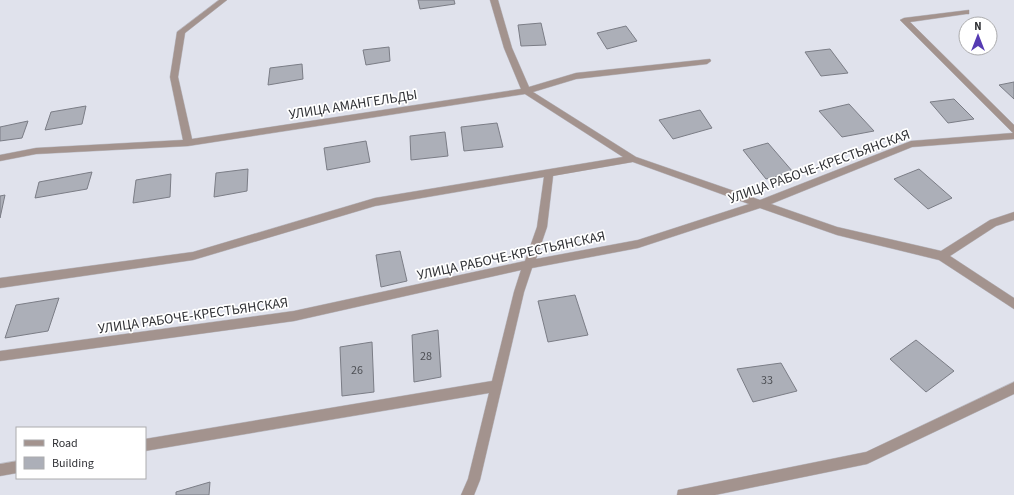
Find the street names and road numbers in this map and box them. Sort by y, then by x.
street label: УЛИЦА АМАНГЕЛЬДЫ [288,85,419,125]
street label: УЛИЦА РАБОЧЕ-КРЕСТЬЯНСКАЯ [726,125,913,209]
street label: УЛИЦА РАБОЧЕ-КРЕСТЬЯНСКАЯ [415,226,607,286]
street label: УЛИЦА РАБОЧЕ-КРЕСТЬЯНСКАЯ [97,293,290,339]

